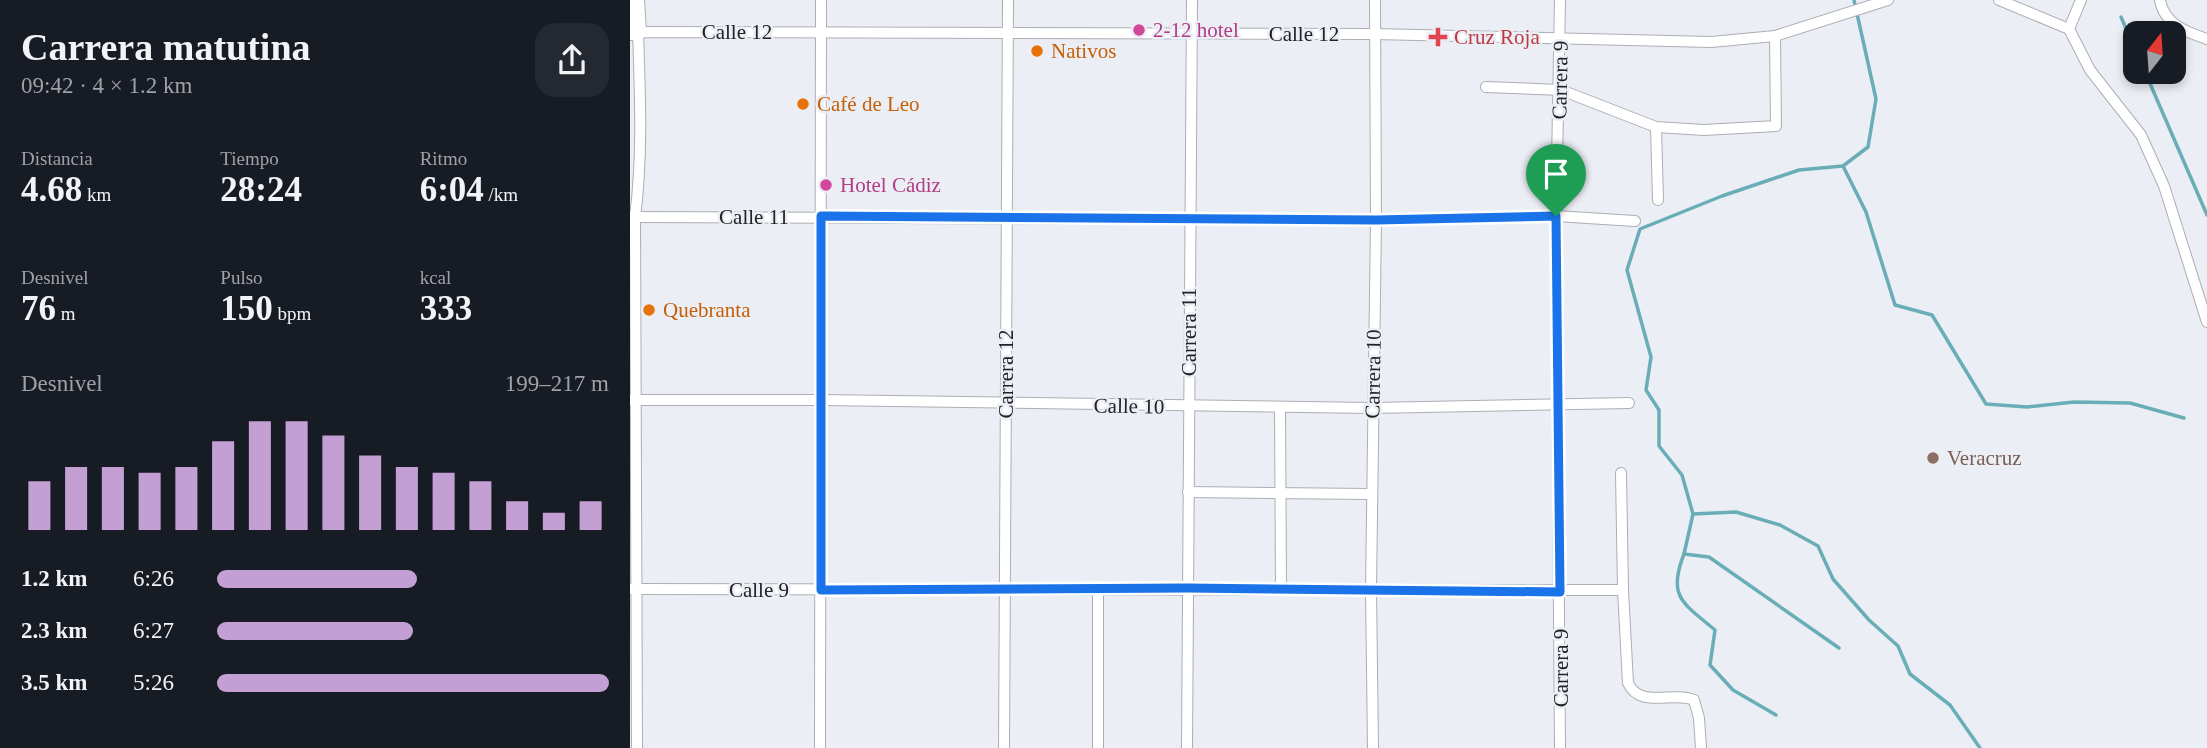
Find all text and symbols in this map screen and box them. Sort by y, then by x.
place label: 2-12 hotel [1153,18,1239,42]
street label: Calle 12 [702,20,772,44]
north arrow [2123,21,2186,84]
map controls [2123,21,2186,84]
marker: 2-12 hotel [1131,22,1147,38]
street label: Calle 12 [1269,22,1339,46]
button: share [535,23,609,97]
place label: Cruz Roja [1454,25,1540,49]
text: Carrera matutina [21,26,311,68]
marker: Cruz Roja [1428,27,1448,47]
place label: Nativos [1051,39,1116,63]
street label: Carrera 9 [1547,40,1573,120]
marker: Nativos [1029,43,1045,59]
text: 09:42 · 4 × 1.2 km [21,73,192,98]
place label: Café de Leo [817,92,920,116]
marker: Café de Leo [795,96,811,112]
pin [1526,144,1586,216]
text: Distancia [21,148,93,169]
text: Tiempo [220,148,279,169]
text: Ritmo [420,148,467,169]
icon: arrive [1537,155,1575,193]
text: 4.68 [21,170,82,209]
text: 28:24 [220,170,302,209]
text: 6:04 [420,170,484,209]
place label: Hotel Cádiz [840,173,941,197]
marker: Hotel Cádiz [818,177,834,193]
text: km [82,184,111,205]
text: /km [484,184,518,205]
street label: Calle 11 [719,205,789,229]
text: Desnivel [21,267,89,288]
text: Pulso [220,267,263,288]
text: kcal [420,267,451,288]
street label: Carrera 11 [1177,288,1201,376]
text: 76 [21,289,56,328]
text: 150 [220,289,273,328]
text: 333 [420,289,472,328]
place label: Quebranta [663,298,751,322]
marker: Quebranta [641,302,657,318]
text: m [56,303,76,324]
text: bpm [273,303,311,324]
street label: Carrera 12 [994,329,1018,419]
street label: Carrera 10 [1360,329,1386,419]
text: Desnivel [21,371,103,396]
text: 199–217 m [505,371,609,396]
street label: Calle 10 [1094,393,1164,419]
place label: Veracruz [1947,446,2022,470]
marker: Veracruz [1925,450,1941,466]
text: 1.2 km [21,566,87,591]
text: 6:26 [133,566,174,591]
street label: Calle 9 [729,578,789,602]
text: 2.3 km [21,618,87,643]
text: 6:27 [133,618,174,643]
street label: Carrera 9 [1549,629,1573,707]
text: 3.5 km [21,670,87,695]
text: 5:26 [133,670,174,695]

